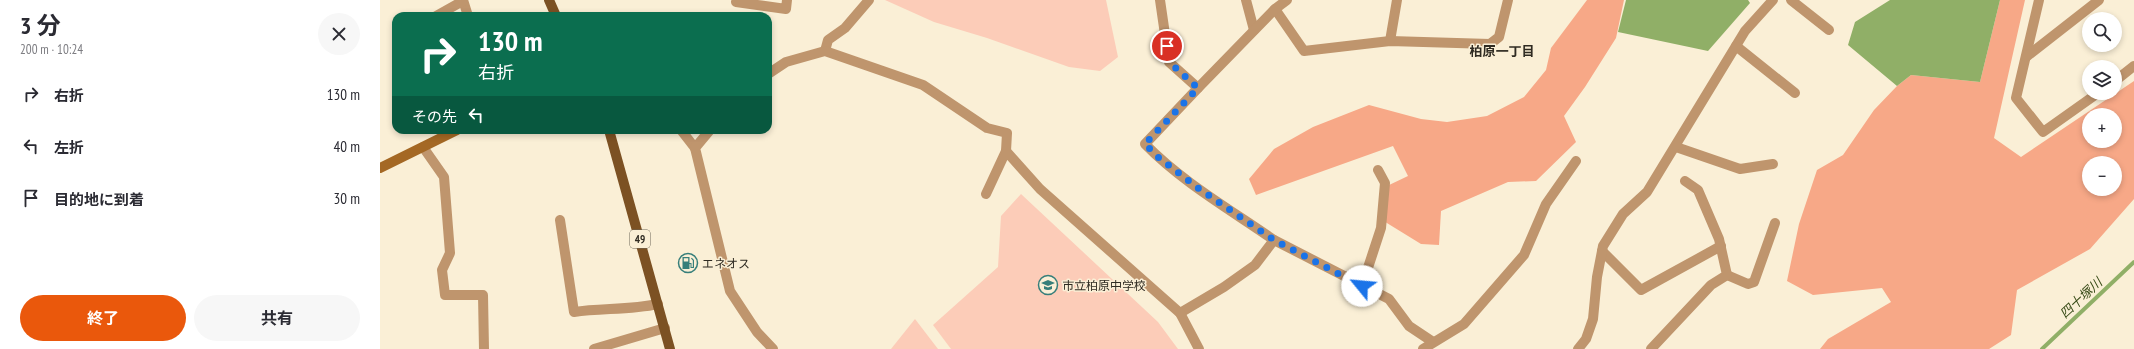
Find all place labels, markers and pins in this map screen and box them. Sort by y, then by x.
pin [1150,29,1184,63]
fuel station icon: エネオス [677,252,699,274]
place label: エネオス [702,256,750,271]
school or university icon: 市立柏原中学校 [1037,274,1059,296]
place label: 市立柏原中学校 [1062,278,1146,293]

